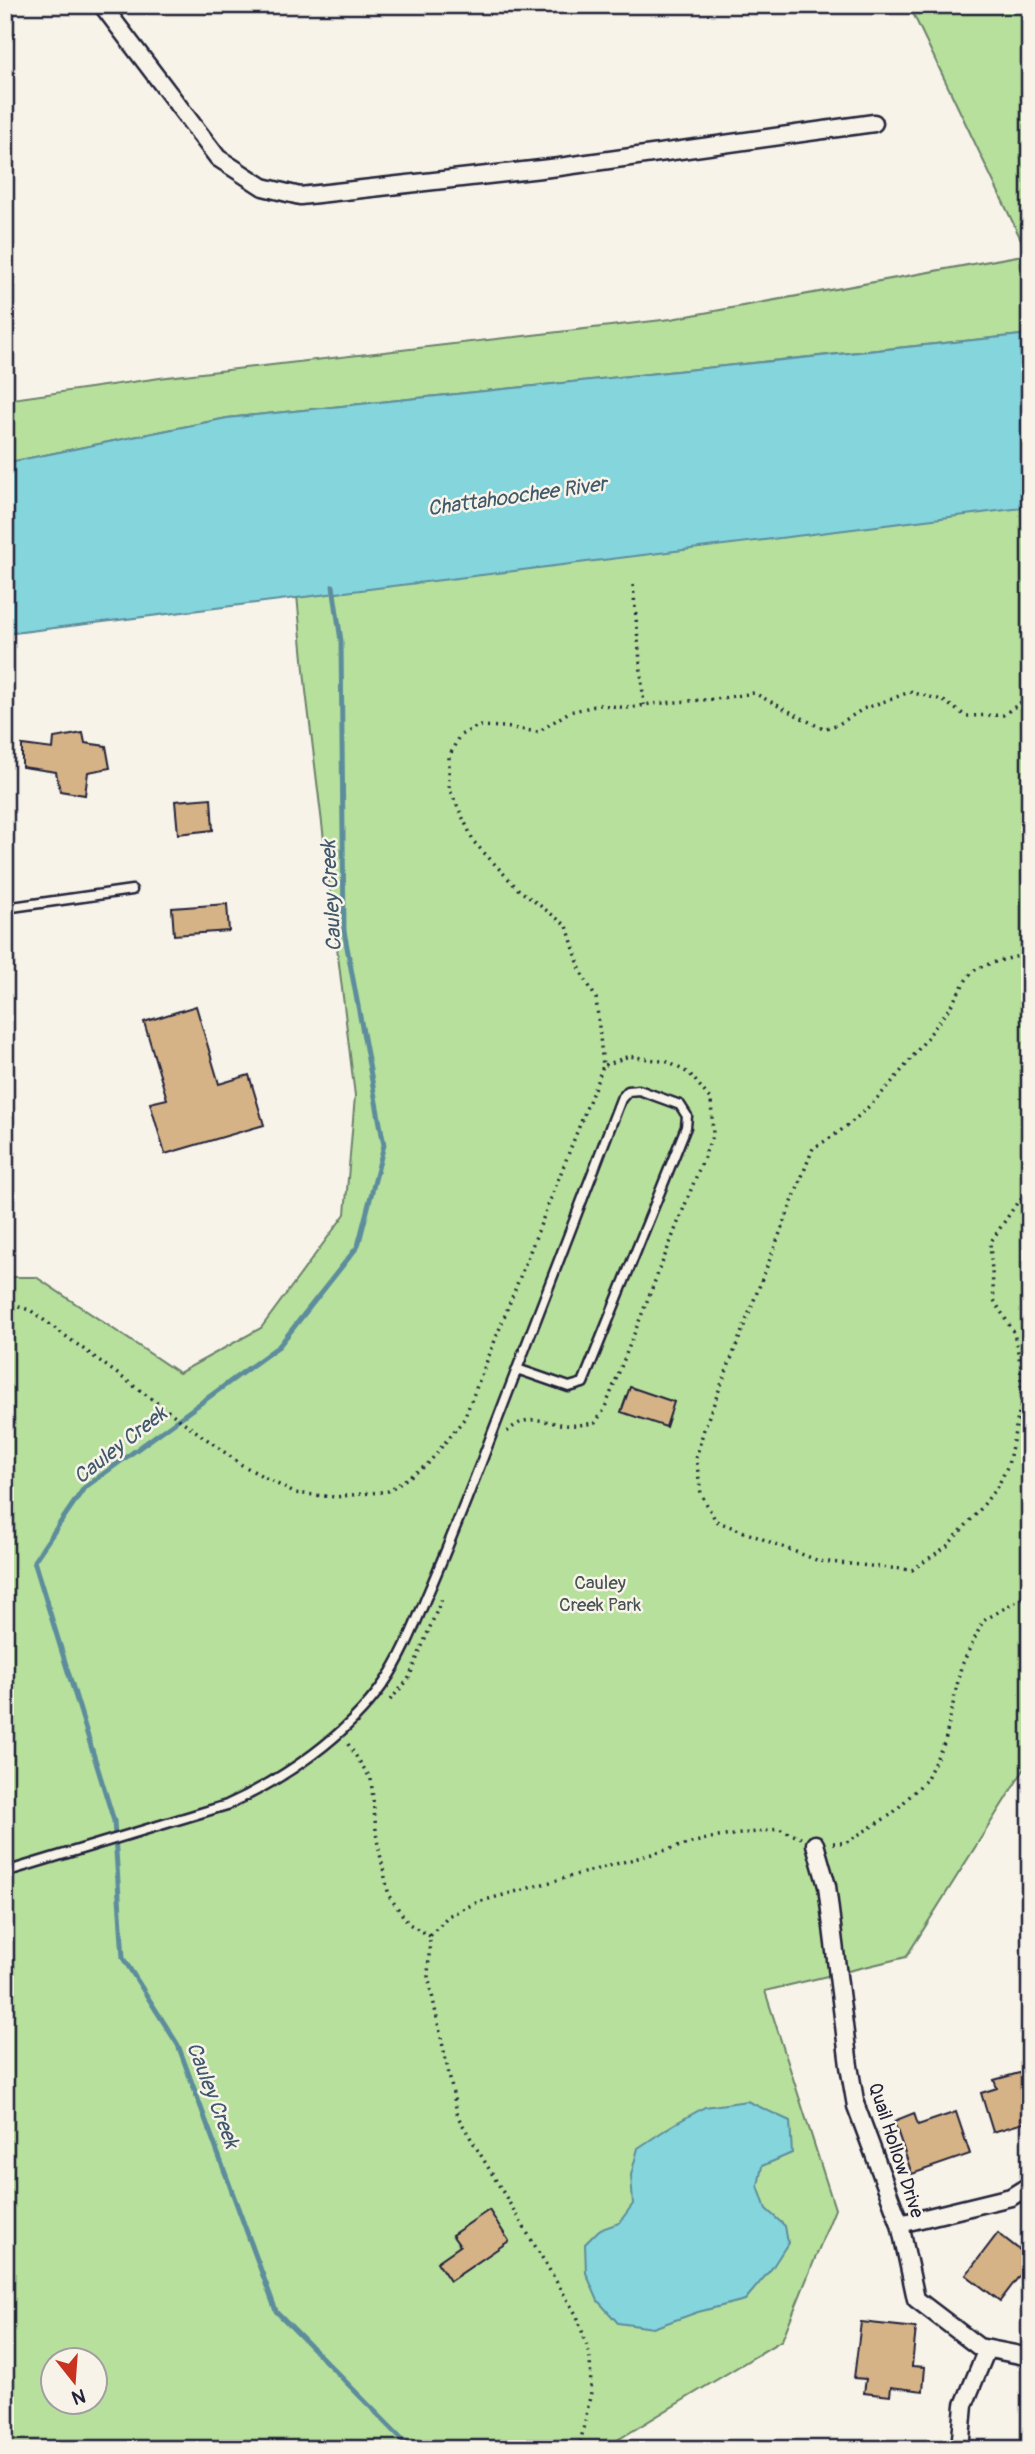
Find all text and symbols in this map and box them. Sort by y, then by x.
water label: Chattahoochee River [426,470,611,522]
water label: Cauley Creek [315,837,348,952]
water label: Cauley Creek [68,1399,174,1490]
park label: Cauley Creek Park [559,1571,641,1617]
water label: Cauley Creek [180,2038,246,2154]
street label: Quail Hollow Drive [863,2080,929,2222]
north arrow [38,2346,108,2416]
text: N [69,2383,88,2410]

